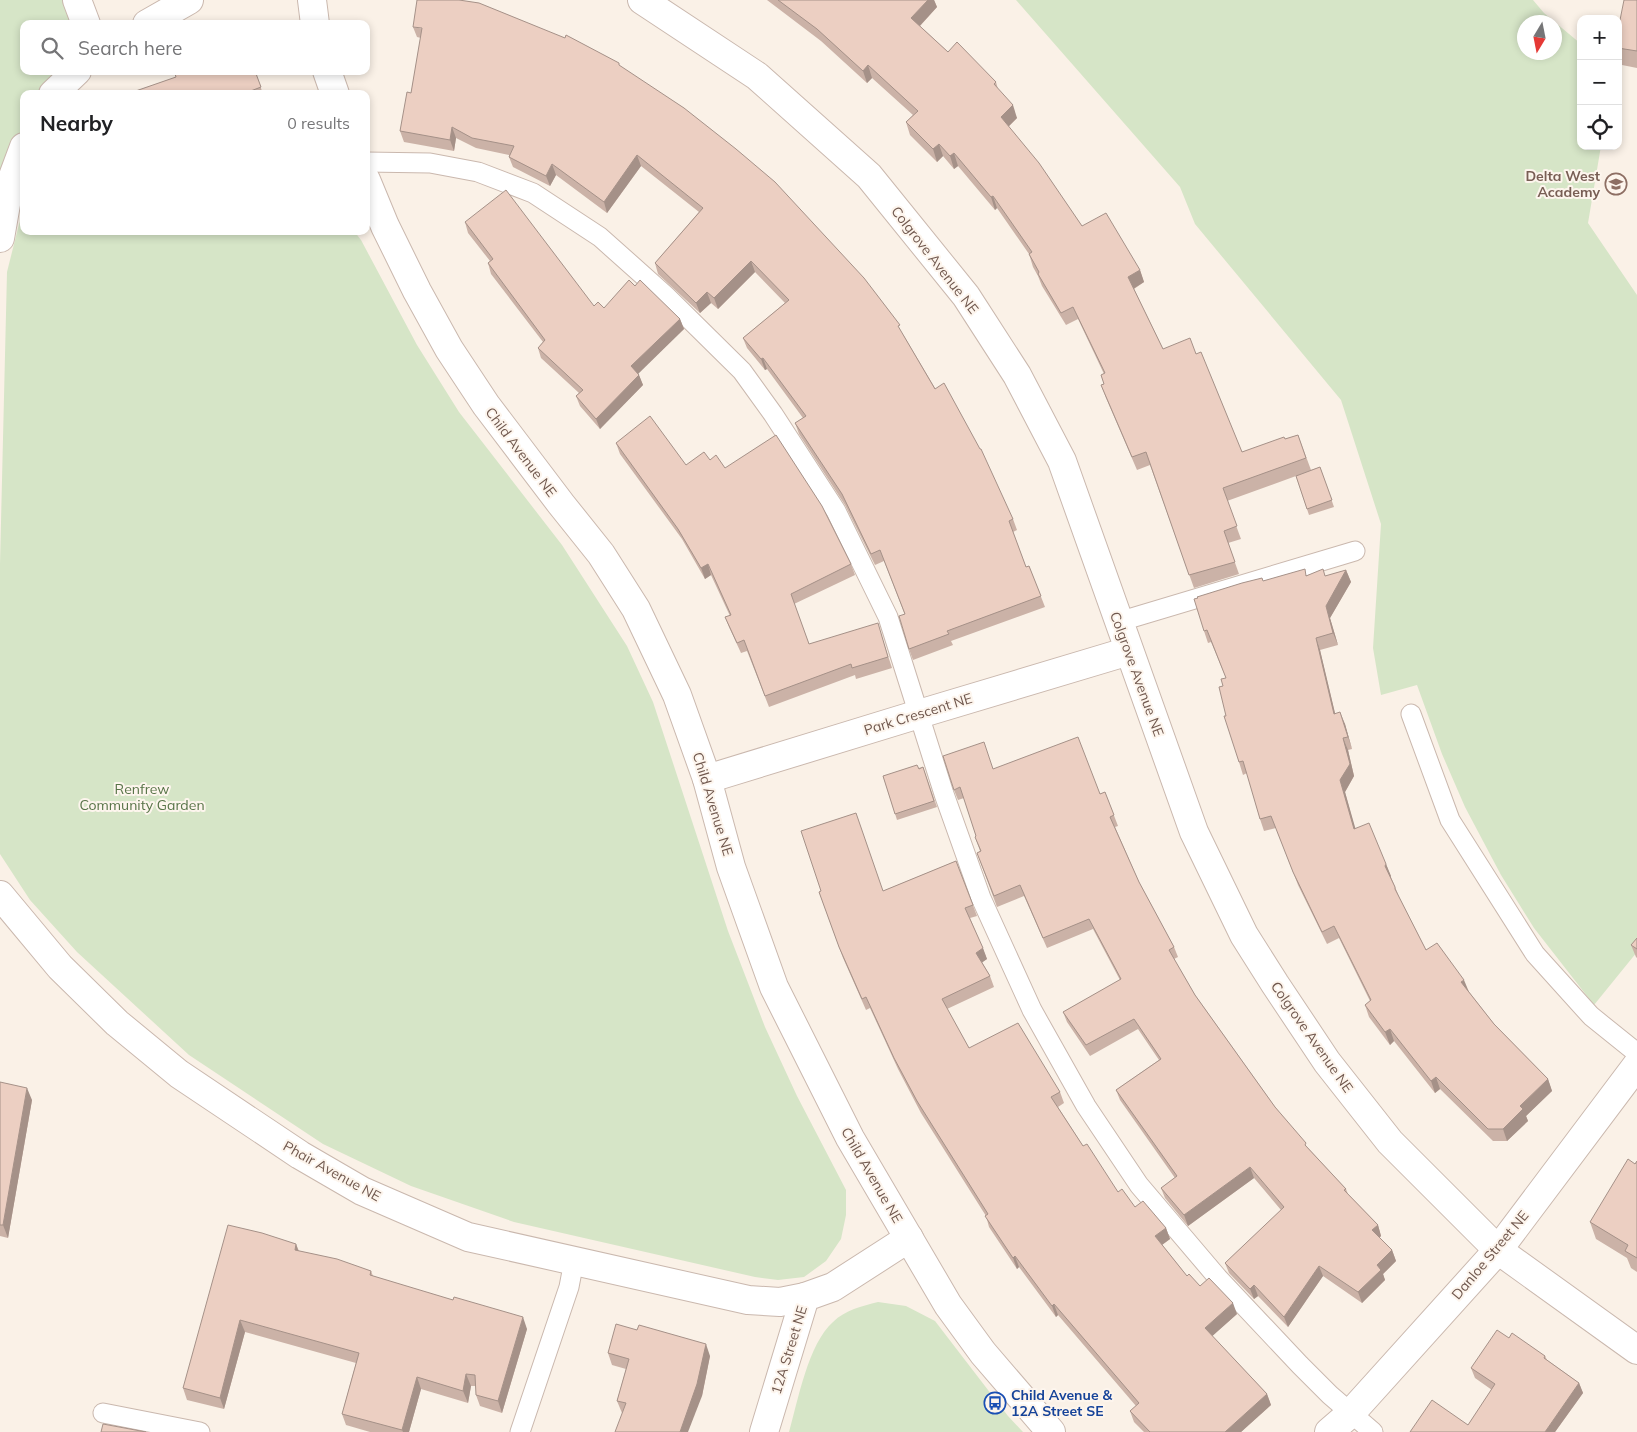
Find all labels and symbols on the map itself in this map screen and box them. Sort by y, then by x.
north arrow [1517,15,1562,60]
place label: Delta West Academy [1525,167,1601,201]
school or university icon: Delta West Academy [1604,172,1628,196]
street label: Colgrove Avenue NE [887,203,983,317]
street label: Child Avenue NE [481,404,561,500]
street label: Colgrove Avenue NE [1106,609,1168,739]
street label: Park Crescent NE [862,689,974,739]
street label: Child Avenue NE [689,750,737,858]
park label: Renfrew Community Garden [79,780,205,814]
street label: Colgrove Avenue NE [1267,978,1357,1096]
street label: Child Avenue NE [837,1124,907,1226]
street label: Phair Avenue NE [280,1137,384,1205]
street label: Danloe Street NE [1448,1207,1532,1303]
street label: 12A Street NE [767,1303,811,1397]
place label: Child Avenue & 12A Street SE [1011,1386,1112,1420]
bus stop icon: Child Avenue & 12A Street SE [983,1391,1007,1415]

